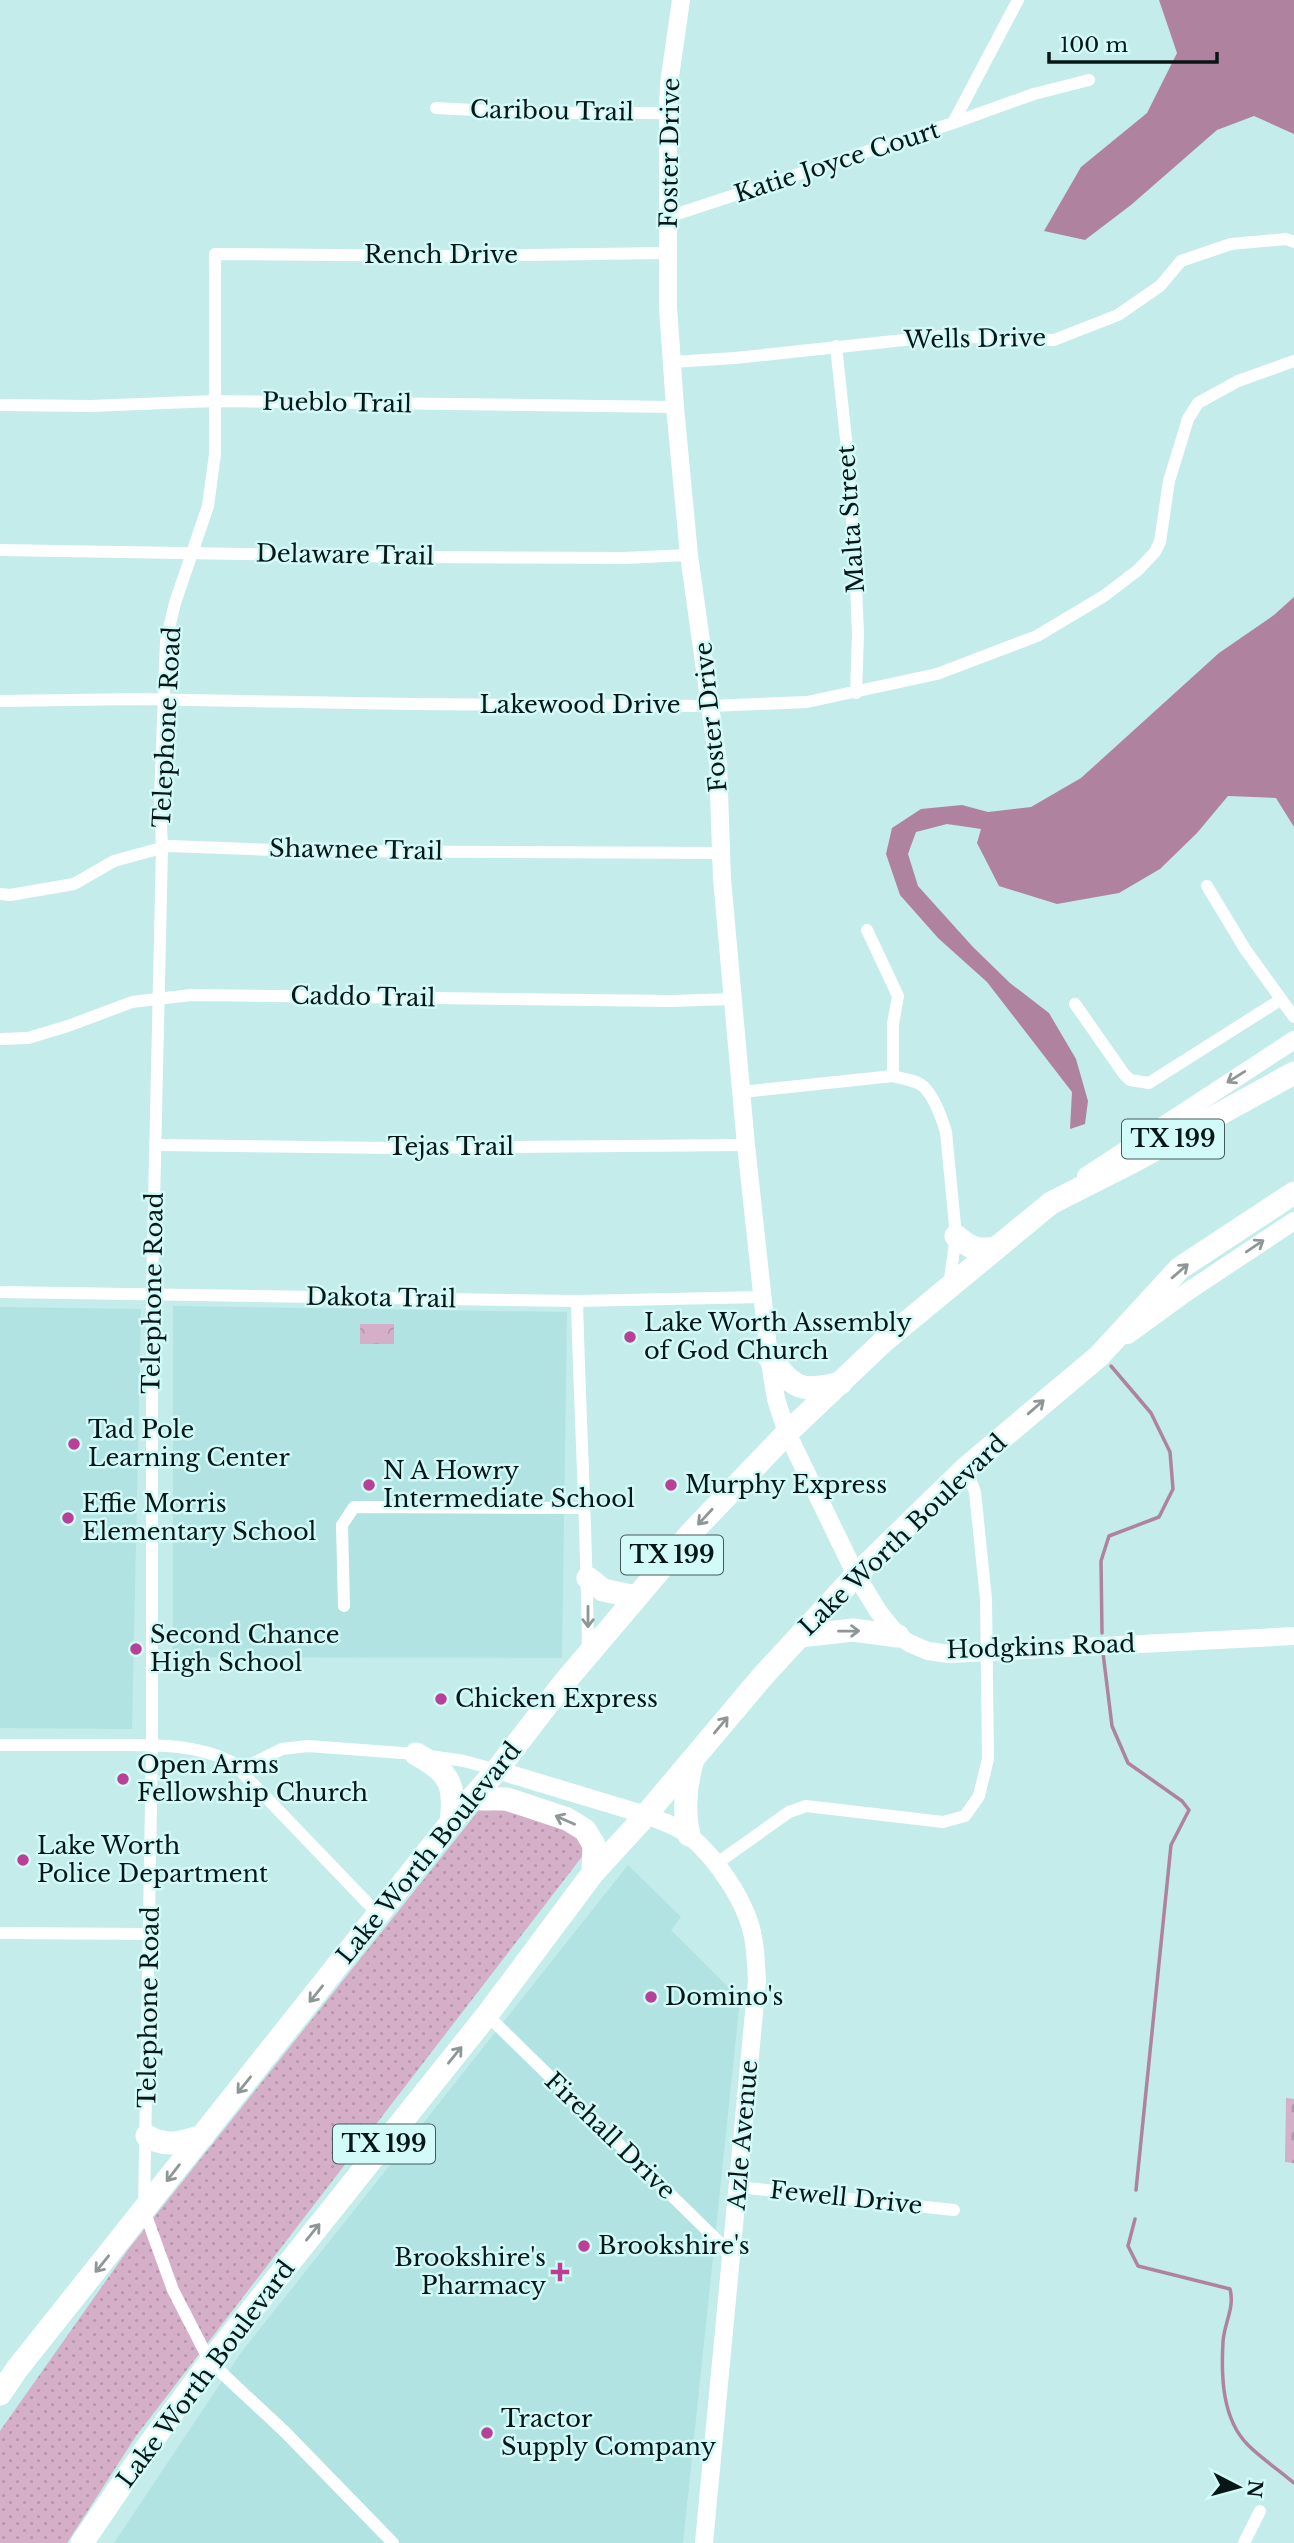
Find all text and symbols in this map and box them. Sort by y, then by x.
scale bar [1049,21,1217,65]
text: 100 m [1060,32,1128,58]
street label: Foster Drive [654,77,685,229]
street label: Caribou Trail [470,95,634,126]
street label: Katie Joyce Court [731,115,943,208]
street label: Rench Drive [364,240,518,269]
street label: Wells Drive [903,323,1046,354]
street label: Pueblo Trail [262,387,412,418]
street label: Malta Street [831,444,870,594]
street label: Delaware Trail [256,538,435,571]
street label: Telephone Road [147,626,186,828]
street label: Foster Drive [688,641,733,794]
street label: Lakewood Drive [479,690,681,719]
street label: Shawnee Trail [269,833,443,866]
street label: Caddo Trail [290,981,436,1012]
one-way arrow [1227,1070,1247,1084]
road number: TX 199 [1122,1120,1224,1158]
street label: Tejas Trail [388,1132,514,1161]
street label: Telephone Road [136,1192,169,1394]
one-way arrow [1245,1238,1264,1253]
one-way arrow [1171,1263,1189,1279]
street label: Dakota Trail [306,1282,457,1313]
place label: Lake Worth Assembly of God Church [644,1308,912,1365]
marker: Lake Worth Assembly of God Church [622,1329,638,1345]
one-way arrow [1027,1400,1045,1416]
place label: Tad Pole Learning Center [88,1415,291,1472]
street label: Lake Worth Boulevard [793,1428,1012,1641]
marker: Tad Pole Learning Center [66,1436,82,1452]
place label: N A Howry Intermediate School [383,1456,635,1513]
place label: Murphy Express [685,1470,887,1499]
marker: N A Howry Intermediate School [361,1477,377,1493]
marker: Murphy Express [663,1477,679,1493]
place label: Effie Morris Elementary School [82,1489,317,1546]
one-way arrow [697,1508,714,1525]
marker: Effie Morris Elementary School [60,1510,76,1526]
road number: TX 199 [621,1536,723,1574]
one-way arrow [581,1605,595,1628]
place label: Second Chance High School [150,1620,340,1677]
one-way arrow [837,1624,860,1638]
street label: Hodgkins Road [946,1629,1136,1664]
marker: Second Chance High School [128,1641,144,1657]
place label: Chicken Express [455,1684,658,1713]
marker: Chicken Express [433,1691,449,1707]
one-way arrow [713,1717,729,1735]
street label: Lake Worth Boulevard [330,1736,527,1969]
place label: Open Arms Fellowship Church [137,1750,368,1807]
marker: Open Arms Fellowship Church [115,1771,131,1787]
one-way arrow [555,1813,576,1826]
place label: Lake Worth Police Department [37,1831,268,1888]
marker: Lake Worth Police Department [15,1852,31,1868]
street label: Telephone Road [132,1906,165,2108]
place label: Domino's [665,1982,783,2011]
one-way arrow [308,1985,323,2003]
marker: Domino's [643,1989,659,2005]
one-way arrow [448,2046,463,2064]
street label: Azle Avenue [721,2059,764,2212]
street label: Firehall Drive [539,2066,682,2205]
one-way arrow [236,2075,251,2093]
road number: TX 199 [333,2124,435,2164]
one-way arrow [166,2164,181,2182]
street label: Fewell Drive [768,2175,924,2220]
one-way arrow [306,2224,321,2242]
place label: Brookshire's [598,2231,750,2260]
marker: Brookshire's [576,2238,592,2254]
place label: Brookshire's Pharmacy [394,2243,547,2300]
one-way arrow [94,2254,109,2272]
street label: Lake Worth Boulevard [111,2254,300,2493]
marker: Brookshire's Pharmacy [552,2264,568,2280]
place label: Tractor Supply Company [501,2404,717,2461]
marker: Tractor Supply Company [479,2425,495,2441]
north arrow [1203,2452,1273,2522]
text: N [1242,2479,1267,2499]

